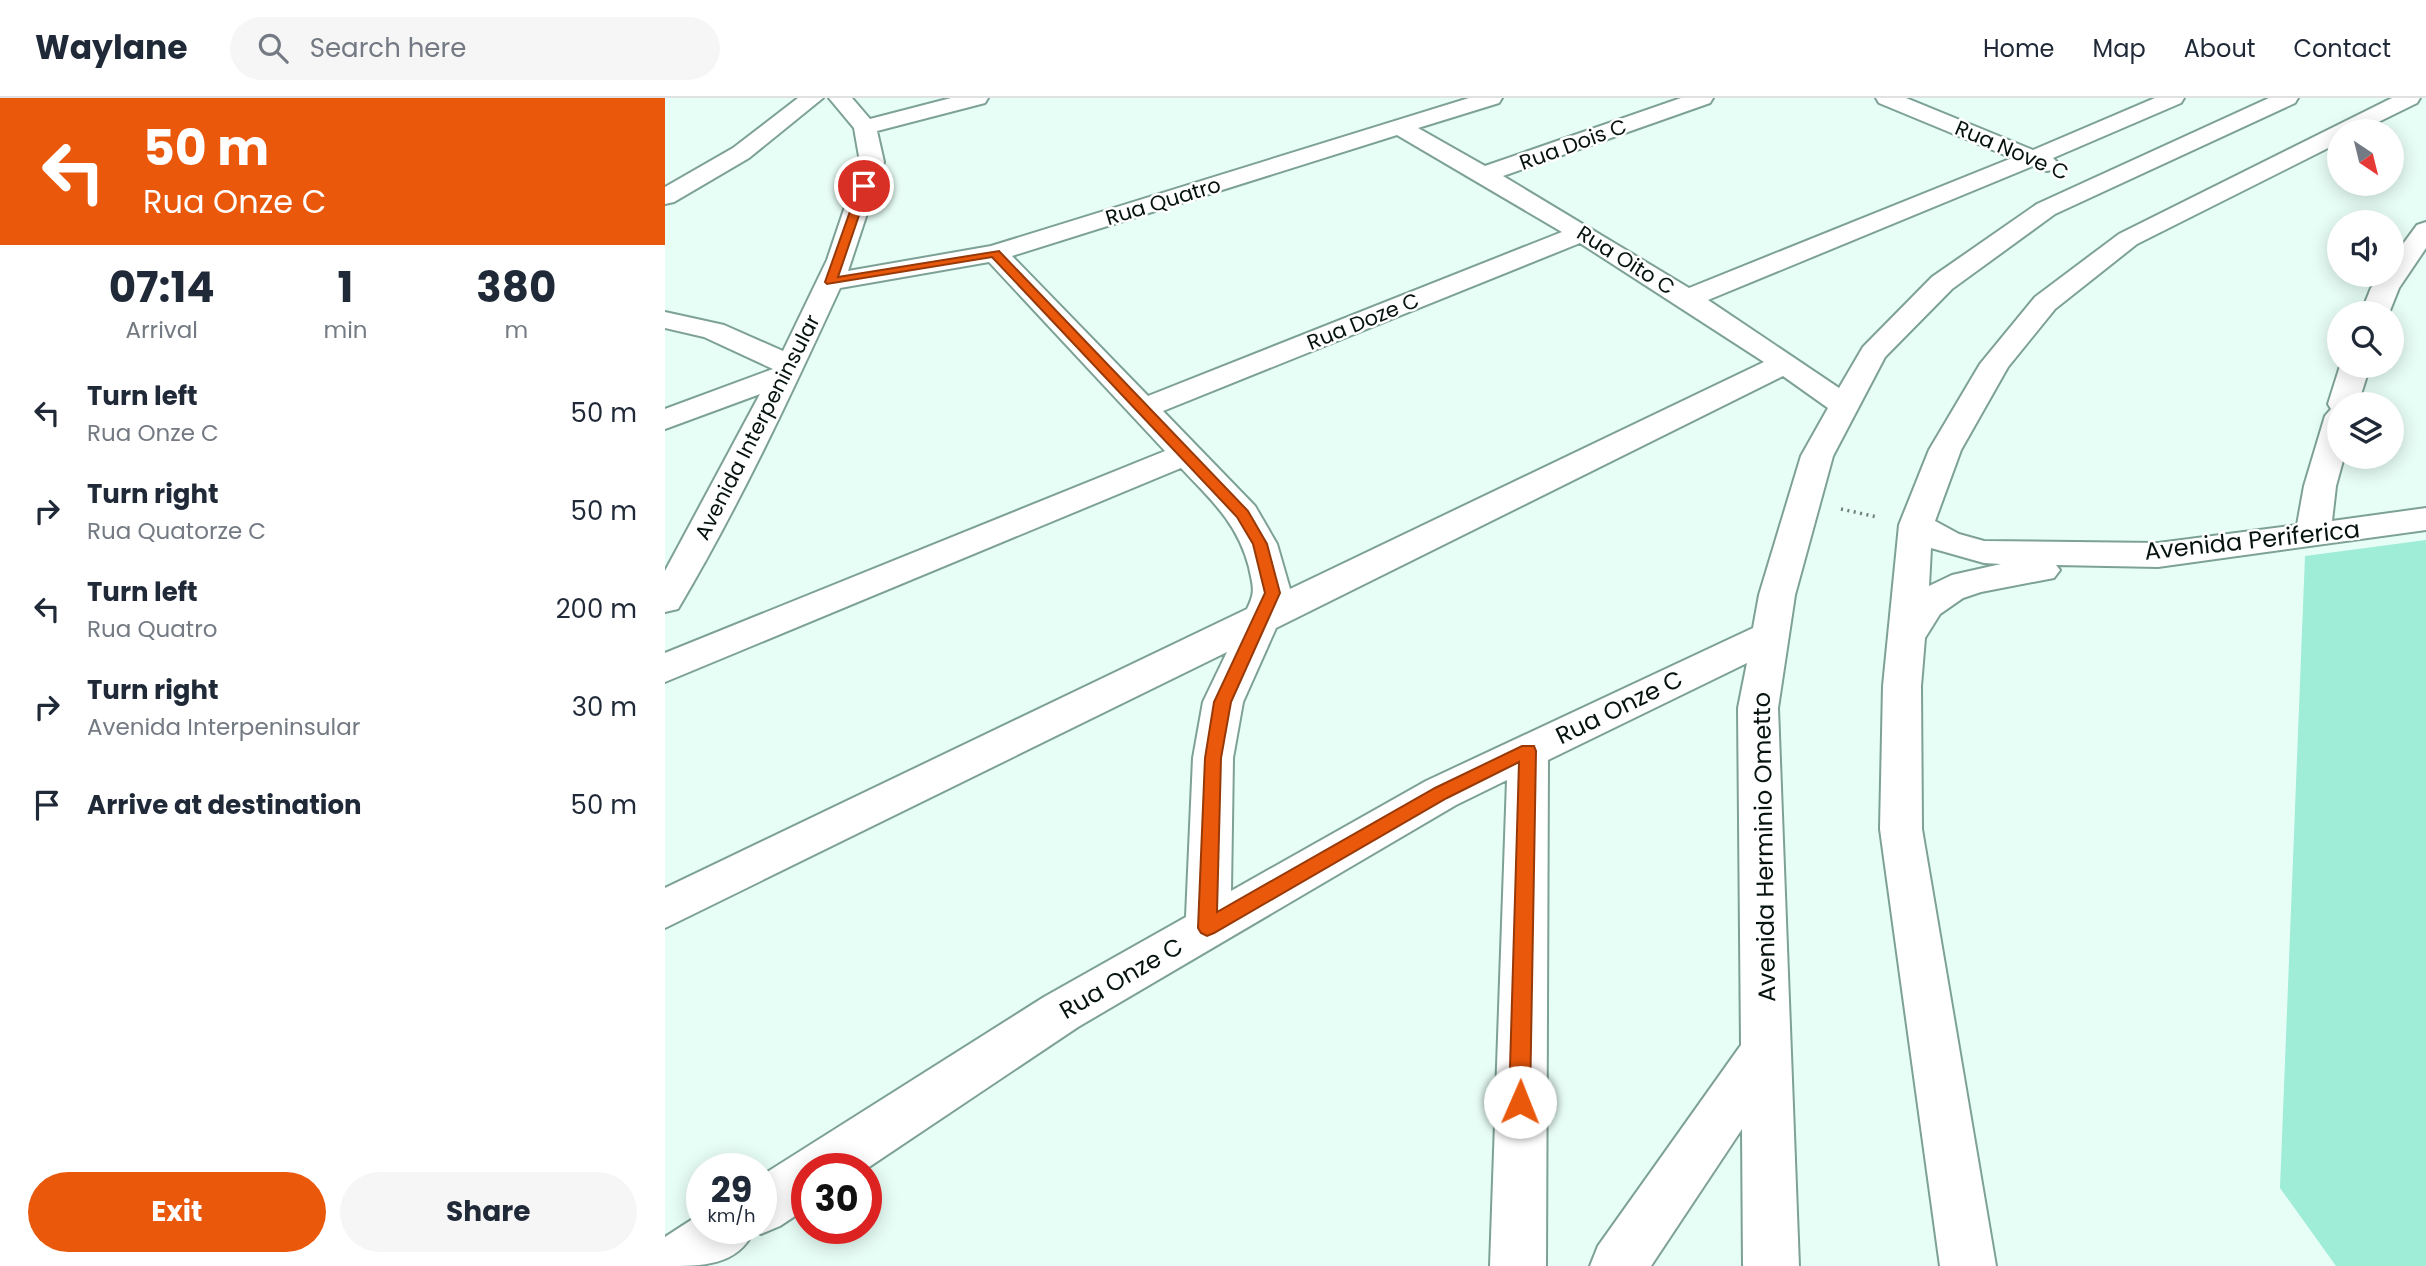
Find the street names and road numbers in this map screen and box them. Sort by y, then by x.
street label: Rua Dois C [1515,111,1631,177]
street label: Rua Nove C [1951,113,2073,187]
street label: Rua Quatro [1102,170,1224,232]
street label: Rua Oito C [1571,218,1681,302]
street label: Rua Doze C [1303,285,1423,357]
street label: Avenida Interpeninsular [687,309,827,545]
street label: Avenida Periferica [2143,512,2361,568]
street label: Rua Onze C [1550,662,1688,752]
street label: Avenida Herminio Ometto [1745,692,1783,1002]
street label: Rua Onze C [1053,929,1189,1027]

